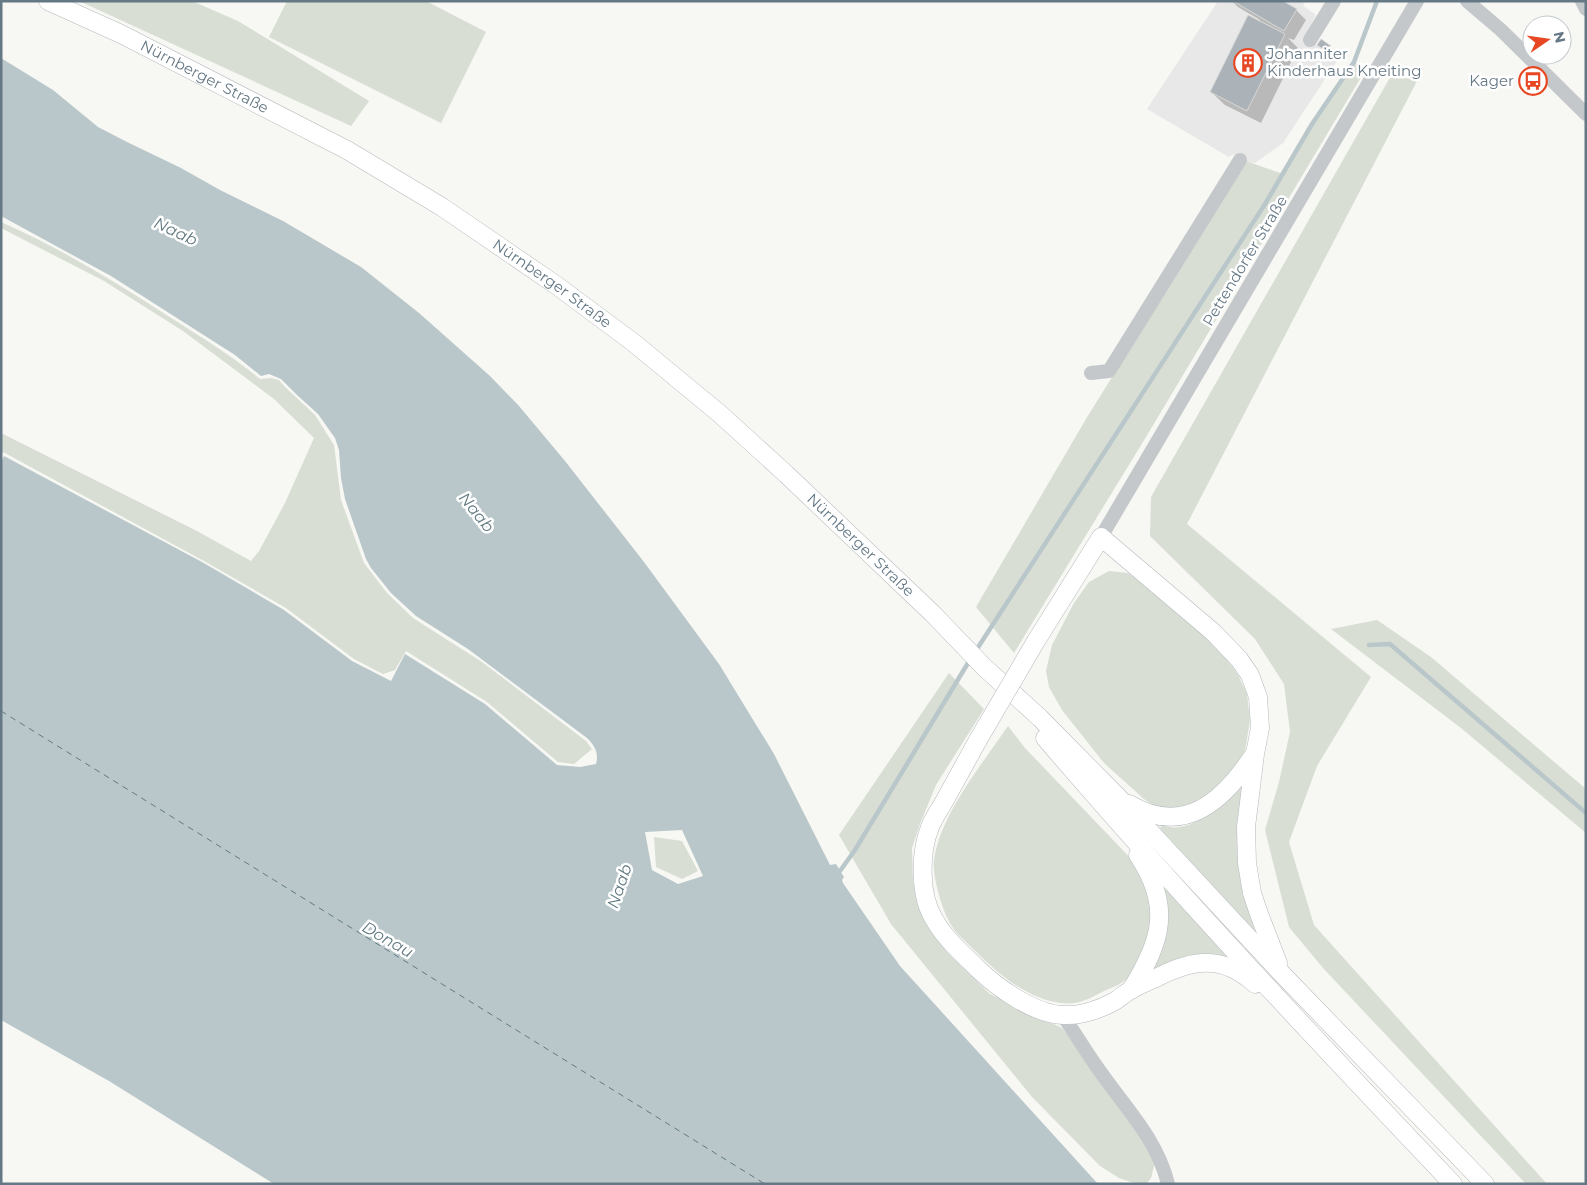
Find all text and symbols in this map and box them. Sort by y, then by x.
north arrow [1522,15,1572,65]
text: N [1550,30,1570,45]
street label: Nürnberger Straße [138,36,272,117]
place label: Johanniter Kinderhaus Kneiting [1266,44,1421,80]
building icon: Johanniter Kinderhaus Kneiting [1233,48,1263,78]
bus stop icon: Kager [1518,66,1548,96]
place label: Kager [1469,71,1514,90]
street label: Pettendorfer Straße [1198,192,1291,329]
water label: Naab [151,213,201,250]
street label: Nürnberger Straße [489,235,615,332]
water label: Naab [455,489,498,536]
street label: Nürnberger Straße [803,489,919,600]
water label: Naab [603,861,636,911]
water label: Donau [359,917,417,962]

